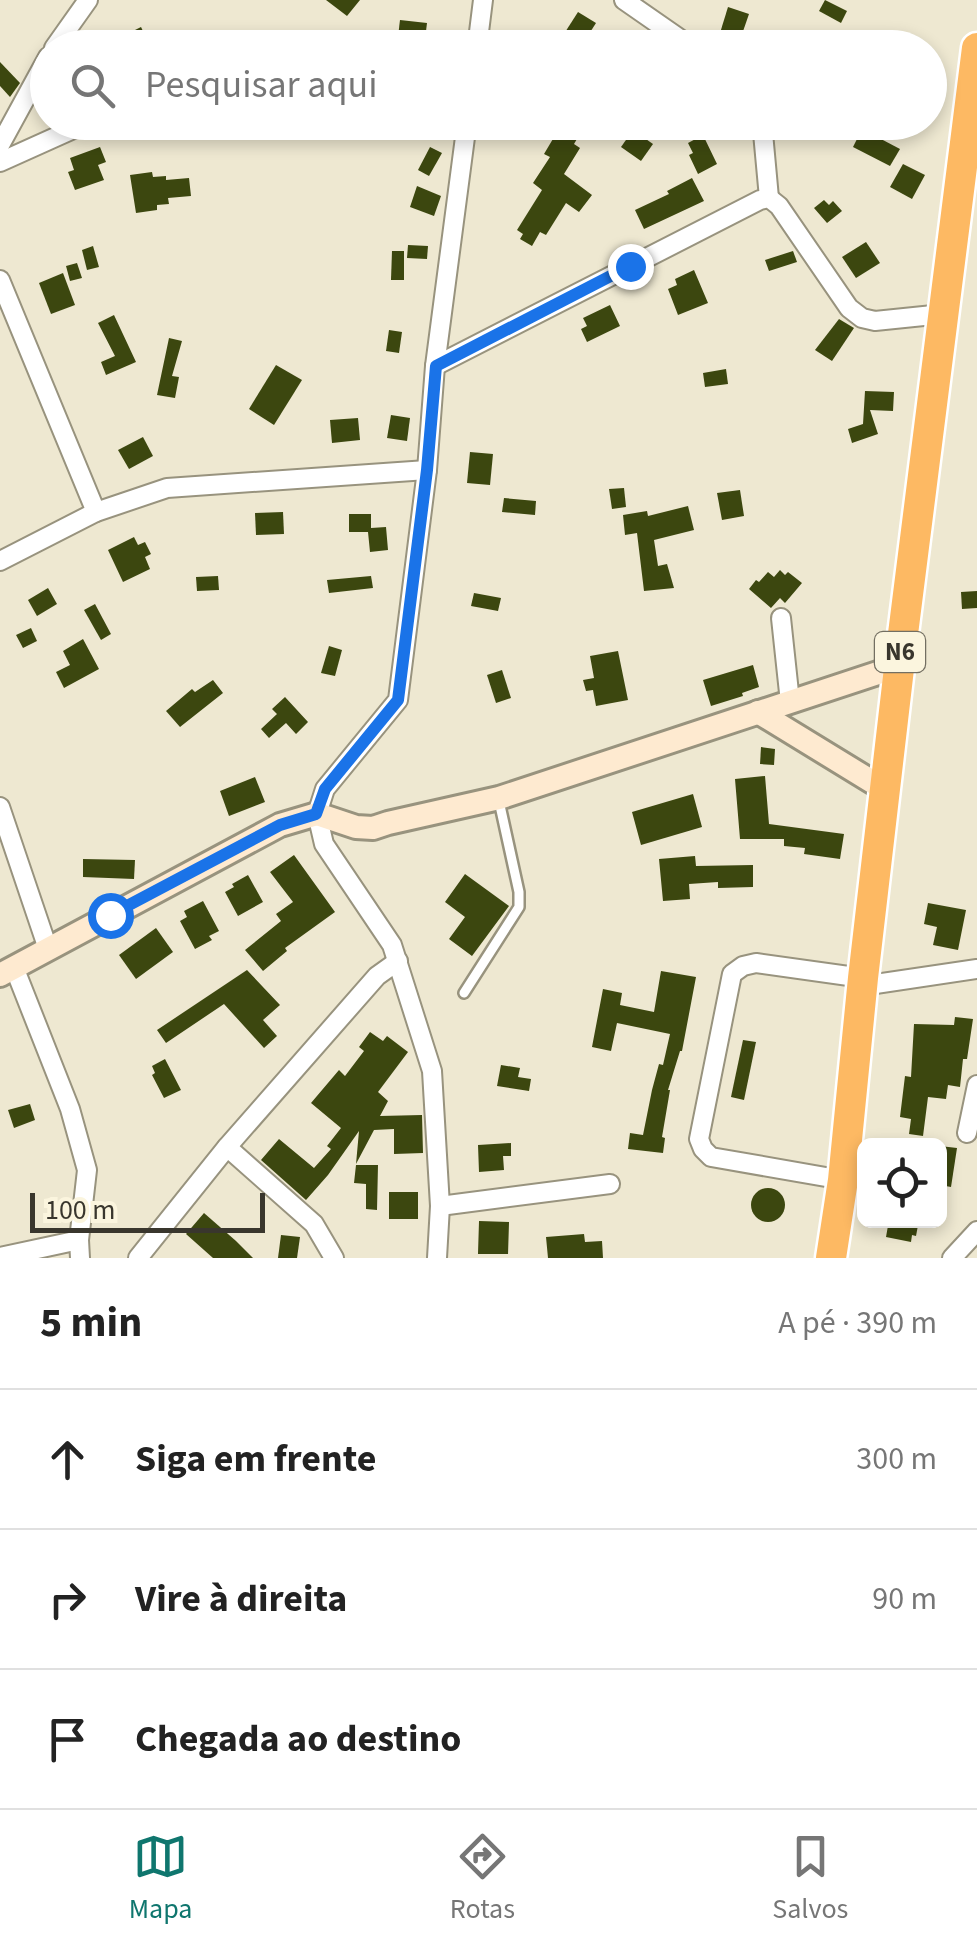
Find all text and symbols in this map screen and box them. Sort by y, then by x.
search box [30,30,947,140]
icon: search [65,58,120,113]
text: Pesquisar aqui [145,58,378,112]
route end [608,244,654,290]
road number: N6 [875,632,925,672]
route start [88,893,134,939]
map controls [857,1138,947,1228]
button: locate [857,1138,947,1228]
scale bar [30,1188,265,1232]
text: 100 m [45,1190,116,1230]
text: 5 min [40,1293,142,1353]
text: A pé · 390 m [778,1300,937,1346]
icon: ahead [40,1432,95,1487]
text: Siga em frente [135,1432,376,1486]
text: 300 m [856,1436,937,1482]
icon: right [40,1572,95,1627]
text: Vire à direita [135,1572,347,1626]
text: 90 m [872,1576,937,1622]
icon: arrive [40,1712,95,1767]
text: Chegada ao destino [135,1712,461,1766]
tab: Mapa [129,1829,192,1929]
tab: Rotas [450,1829,515,1929]
tab: Salvos [772,1829,848,1929]

